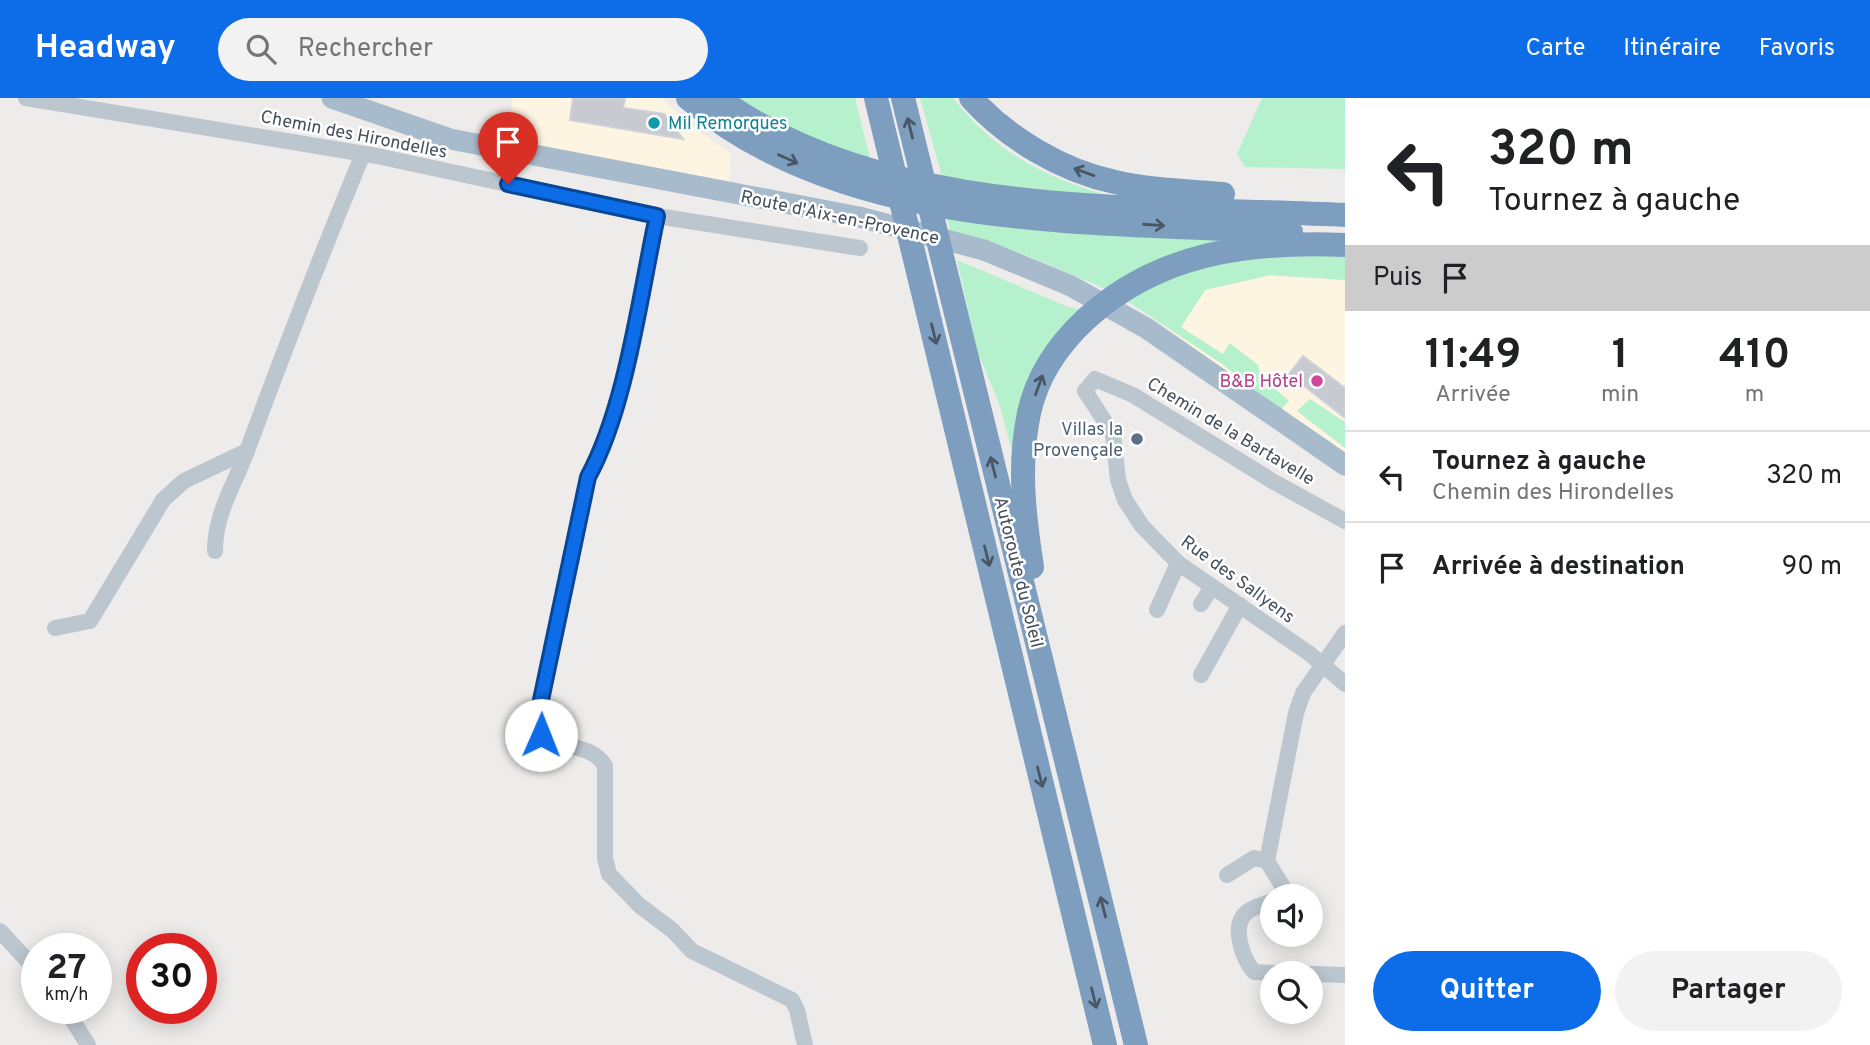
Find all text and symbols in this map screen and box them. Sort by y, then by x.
search box [218,18,708,81]
text: Headway [35,28,176,70]
icon: search [242,30,280,68]
text: Rechercher [298,33,433,66]
text: Carte [1525,34,1585,64]
text: Itinéraire [1623,34,1721,64]
text: Favoris [1759,34,1835,64]
street label: Chemin des Hirondelles [258,106,449,165]
pin [478,112,538,184]
place label: Mil Remorques [668,113,788,136]
marker: Mil Remorques [646,115,662,131]
one-way arrow [903,117,916,140]
text: 320 m [1488,121,1634,183]
icon: arrive [489,123,527,161]
icon: left [1373,126,1464,217]
one-way arrow [777,153,798,166]
one-way arrow [1073,165,1095,177]
text: Tournez à gauche [1488,182,1740,222]
street label: Route d'Aix-en-Provence [738,186,941,251]
one-way arrow [1142,219,1164,232]
icon: arrive [1436,259,1474,297]
text: Puis [1373,262,1422,295]
one-way arrow [928,323,941,345]
text: 11:49 [1425,330,1521,383]
text: 1 [1612,330,1629,383]
text: 410 [1719,330,1790,383]
place label: B&B Hôtel [1219,371,1303,394]
street label: Chemin de la Bartavelle [1142,373,1318,491]
marker: B&B Hôtel [1309,373,1325,389]
one-way arrow [1034,375,1046,397]
text: Arrivée [1435,381,1511,410]
text: min [1601,381,1639,410]
text: m [1745,381,1764,410]
place label: Villas la Provençale [1033,419,1123,463]
marker: Villas la Provençale [1129,431,1145,447]
text: Tournez à gauche [1432,446,1646,479]
one-way arrow [986,456,999,479]
icon: left [1373,458,1411,496]
text: 320 m [1766,460,1842,493]
text: Chemin des Hirondelles [1432,479,1674,508]
street label: Autoroute du Soleil [988,494,1047,650]
street label: Rue des Sallyens [1176,531,1299,629]
one-way arrow [981,544,994,566]
icon: arrive [1373,549,1411,587]
text: Arrivée à destination [1432,551,1685,584]
text: 90 m [1782,551,1842,584]
position arrow [504,698,578,772]
one-way arrow [1034,765,1048,788]
map controls [1260,884,1323,1024]
button: sound [1260,884,1323,947]
one-way arrow [1095,896,1109,919]
speed limit sign: 30 [126,933,217,1024]
text: 27 [47,947,86,991]
button: Quitter [1373,951,1601,1031]
button: Partager [1615,951,1842,1031]
button: search [1260,961,1323,1024]
text: km/h [45,984,88,1007]
one-way arrow [1088,986,1101,1009]

